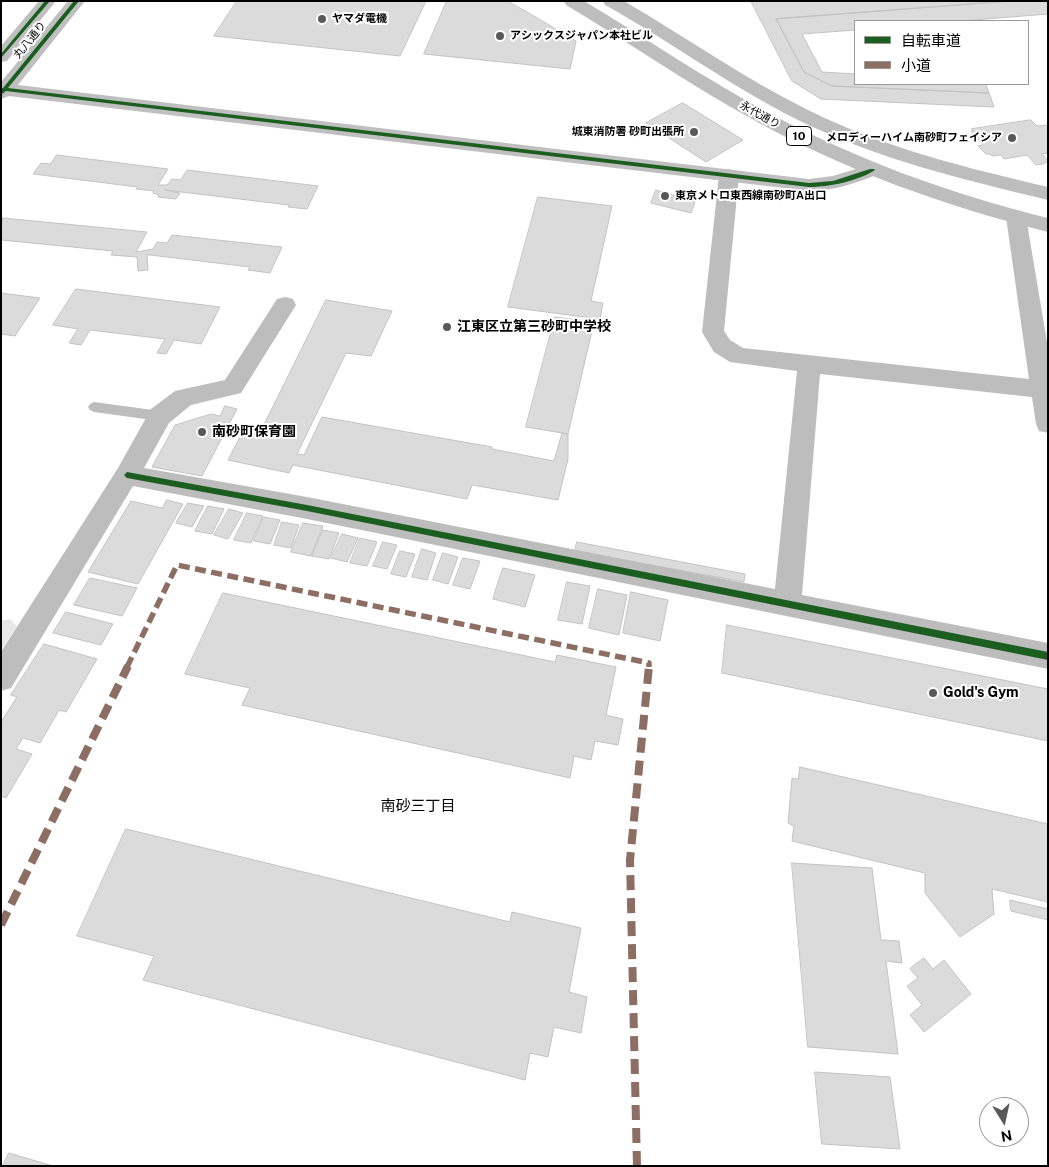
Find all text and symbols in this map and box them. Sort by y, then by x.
place label: ヤマダ電機 [332,12,387,26]
marker: ヤマダ電機 [316,13,328,25]
street label: 丸八通り [11,19,49,61]
legend [854,20,1029,85]
place label: アシックスジャパン本社ビル [510,29,653,43]
marker: アシックスジャパン本社ビル [494,30,506,42]
text: 自転車道 [901,32,961,49]
text: 小道 [901,57,931,74]
street label: 永代通り [738,99,782,131]
place label: 城東消防署 砂町出張所 [572,125,684,139]
marker: 城東消防署 砂町出張所 [688,126,700,138]
road number: 10 [786,126,812,146]
place label: メロディーハイム南砂町フェイシア [826,131,1002,145]
marker: メロディーハイム南砂町フェイシア [1006,132,1018,144]
place label: 東京メトロ東西線南砂町A出口 [675,189,826,203]
marker: 東京メトロ東西線南砂町A出口 [659,190,671,202]
place label: 江東区立第三砂町中学校 [457,319,611,335]
marker: 江東区立第三砂町中学校 [441,321,453,333]
place label: 南砂町保育園 [212,424,296,440]
marker: 南砂町保育園 [196,426,208,438]
place label: Gold's Gym [943,685,1019,701]
marker: Gold's Gym [927,687,939,699]
district label: 南砂三丁目 [381,797,455,815]
north arrow [979,1097,1029,1147]
text: N [1000,1127,1013,1145]

